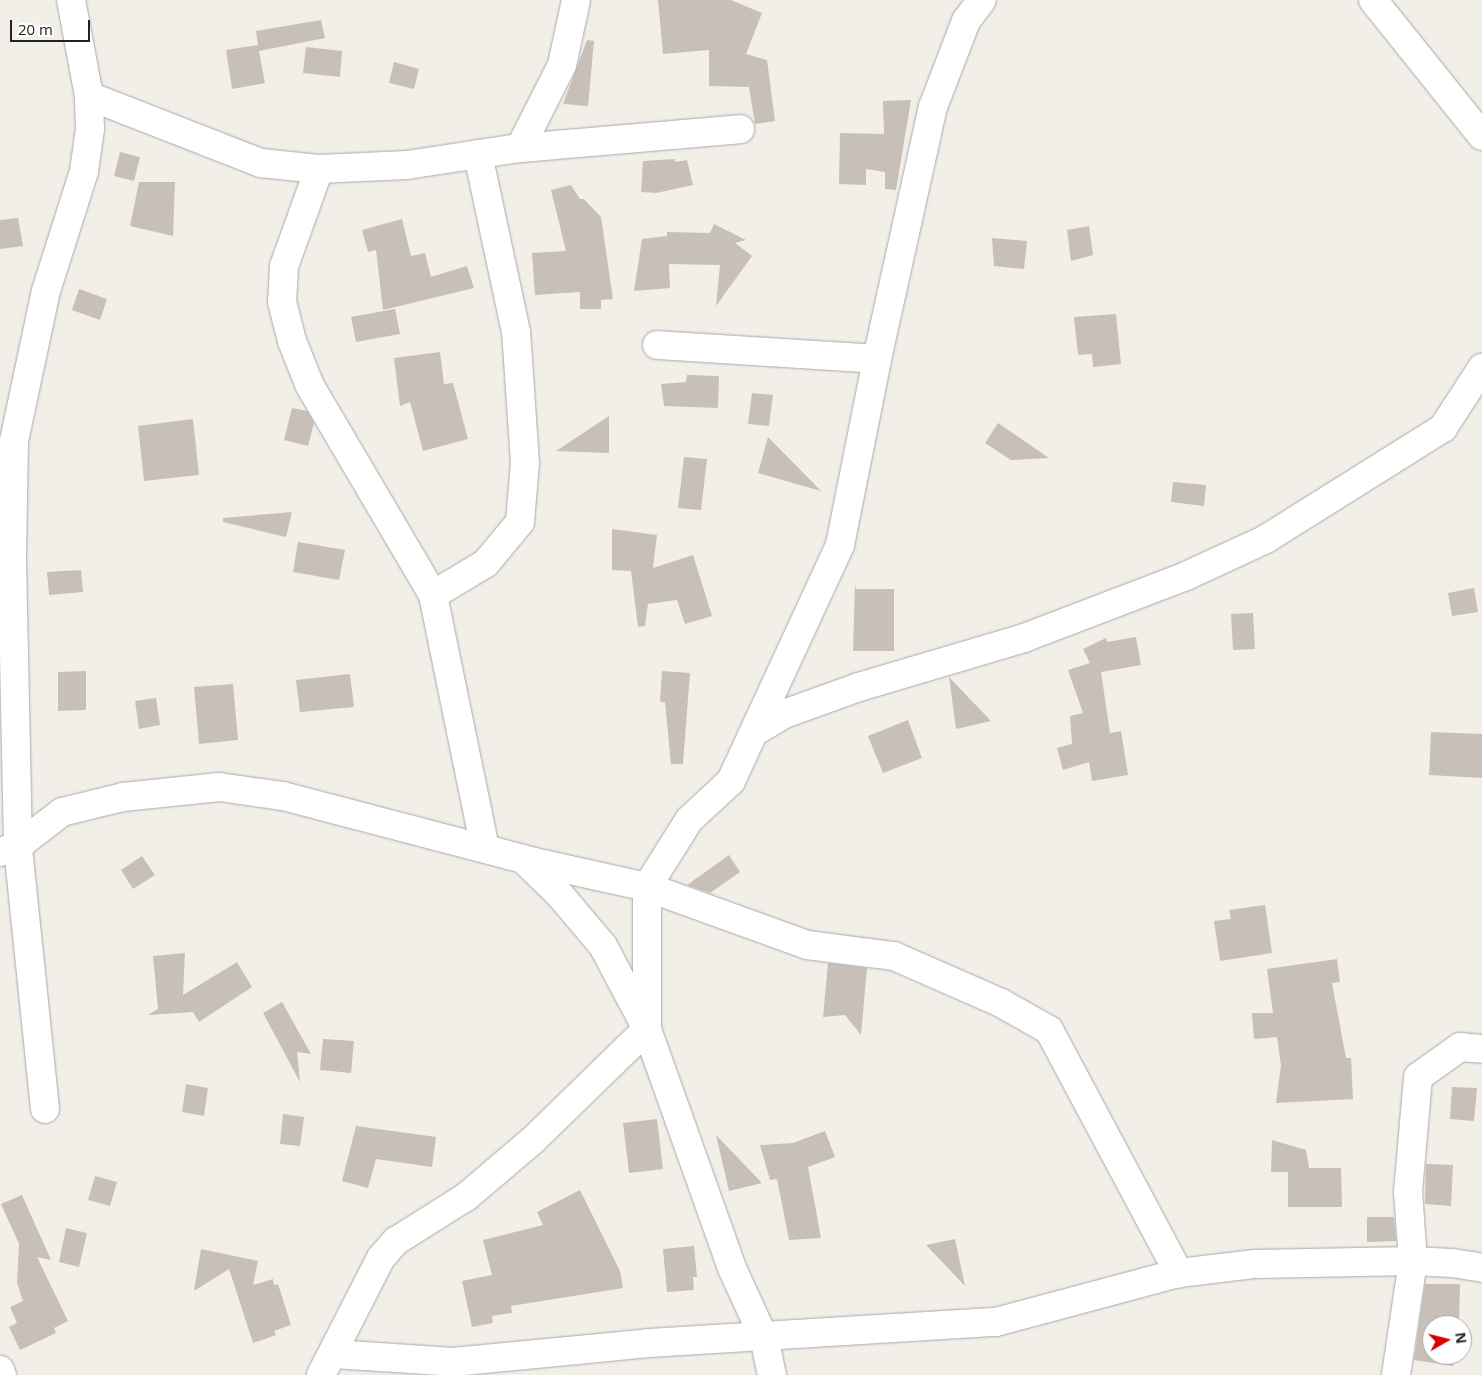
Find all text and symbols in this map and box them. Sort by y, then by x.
scale bar [12,10,92,42]
text: 20 m [18,19,53,39]
north arrow [1422,1315,1472,1365]
text: N [1451,1331,1472,1345]

